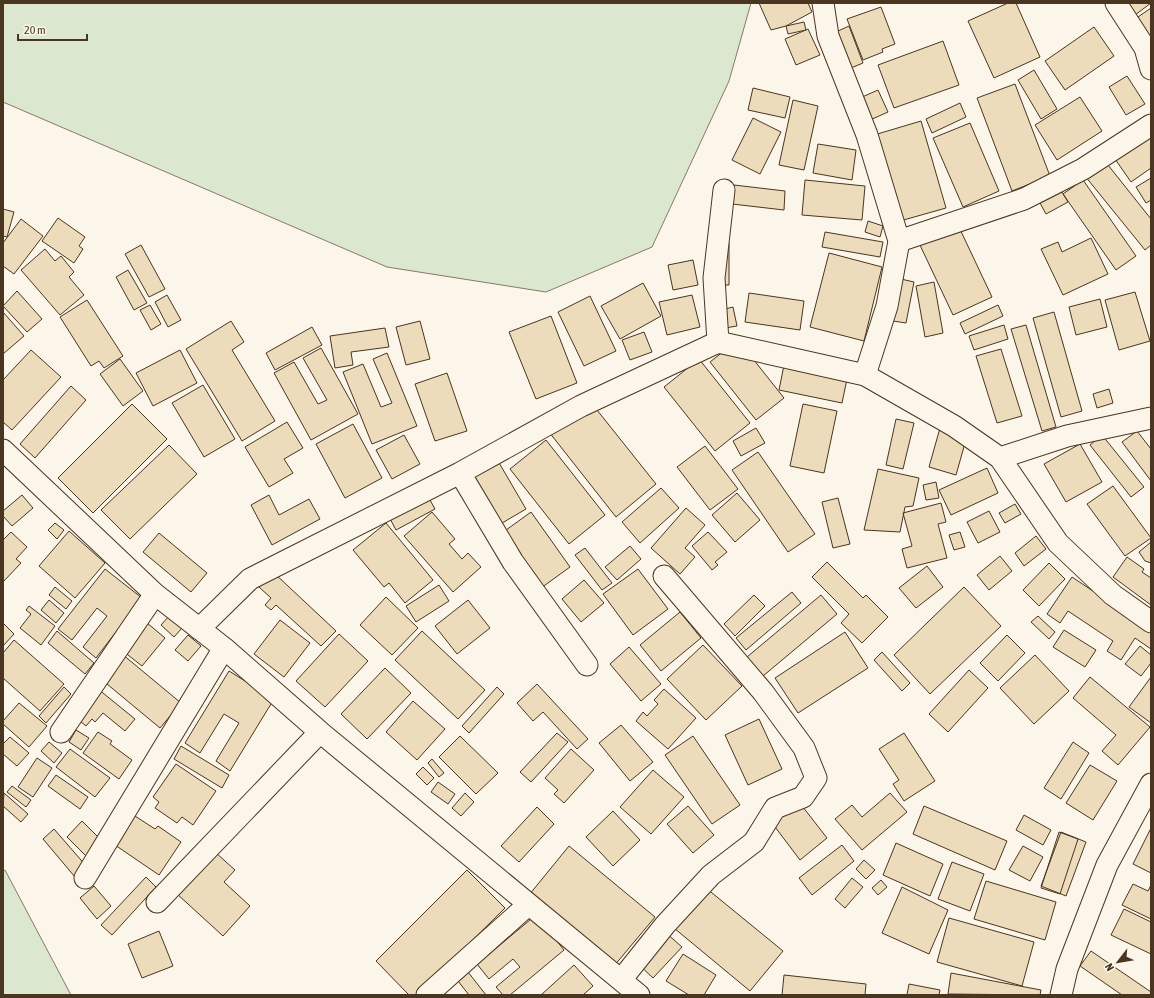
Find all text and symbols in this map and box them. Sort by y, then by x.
scale bar [18,16,87,42]
text: 20 m [24,23,46,37]
north arrow [1098,942,1138,982]
text: N [1103,961,1116,973]

